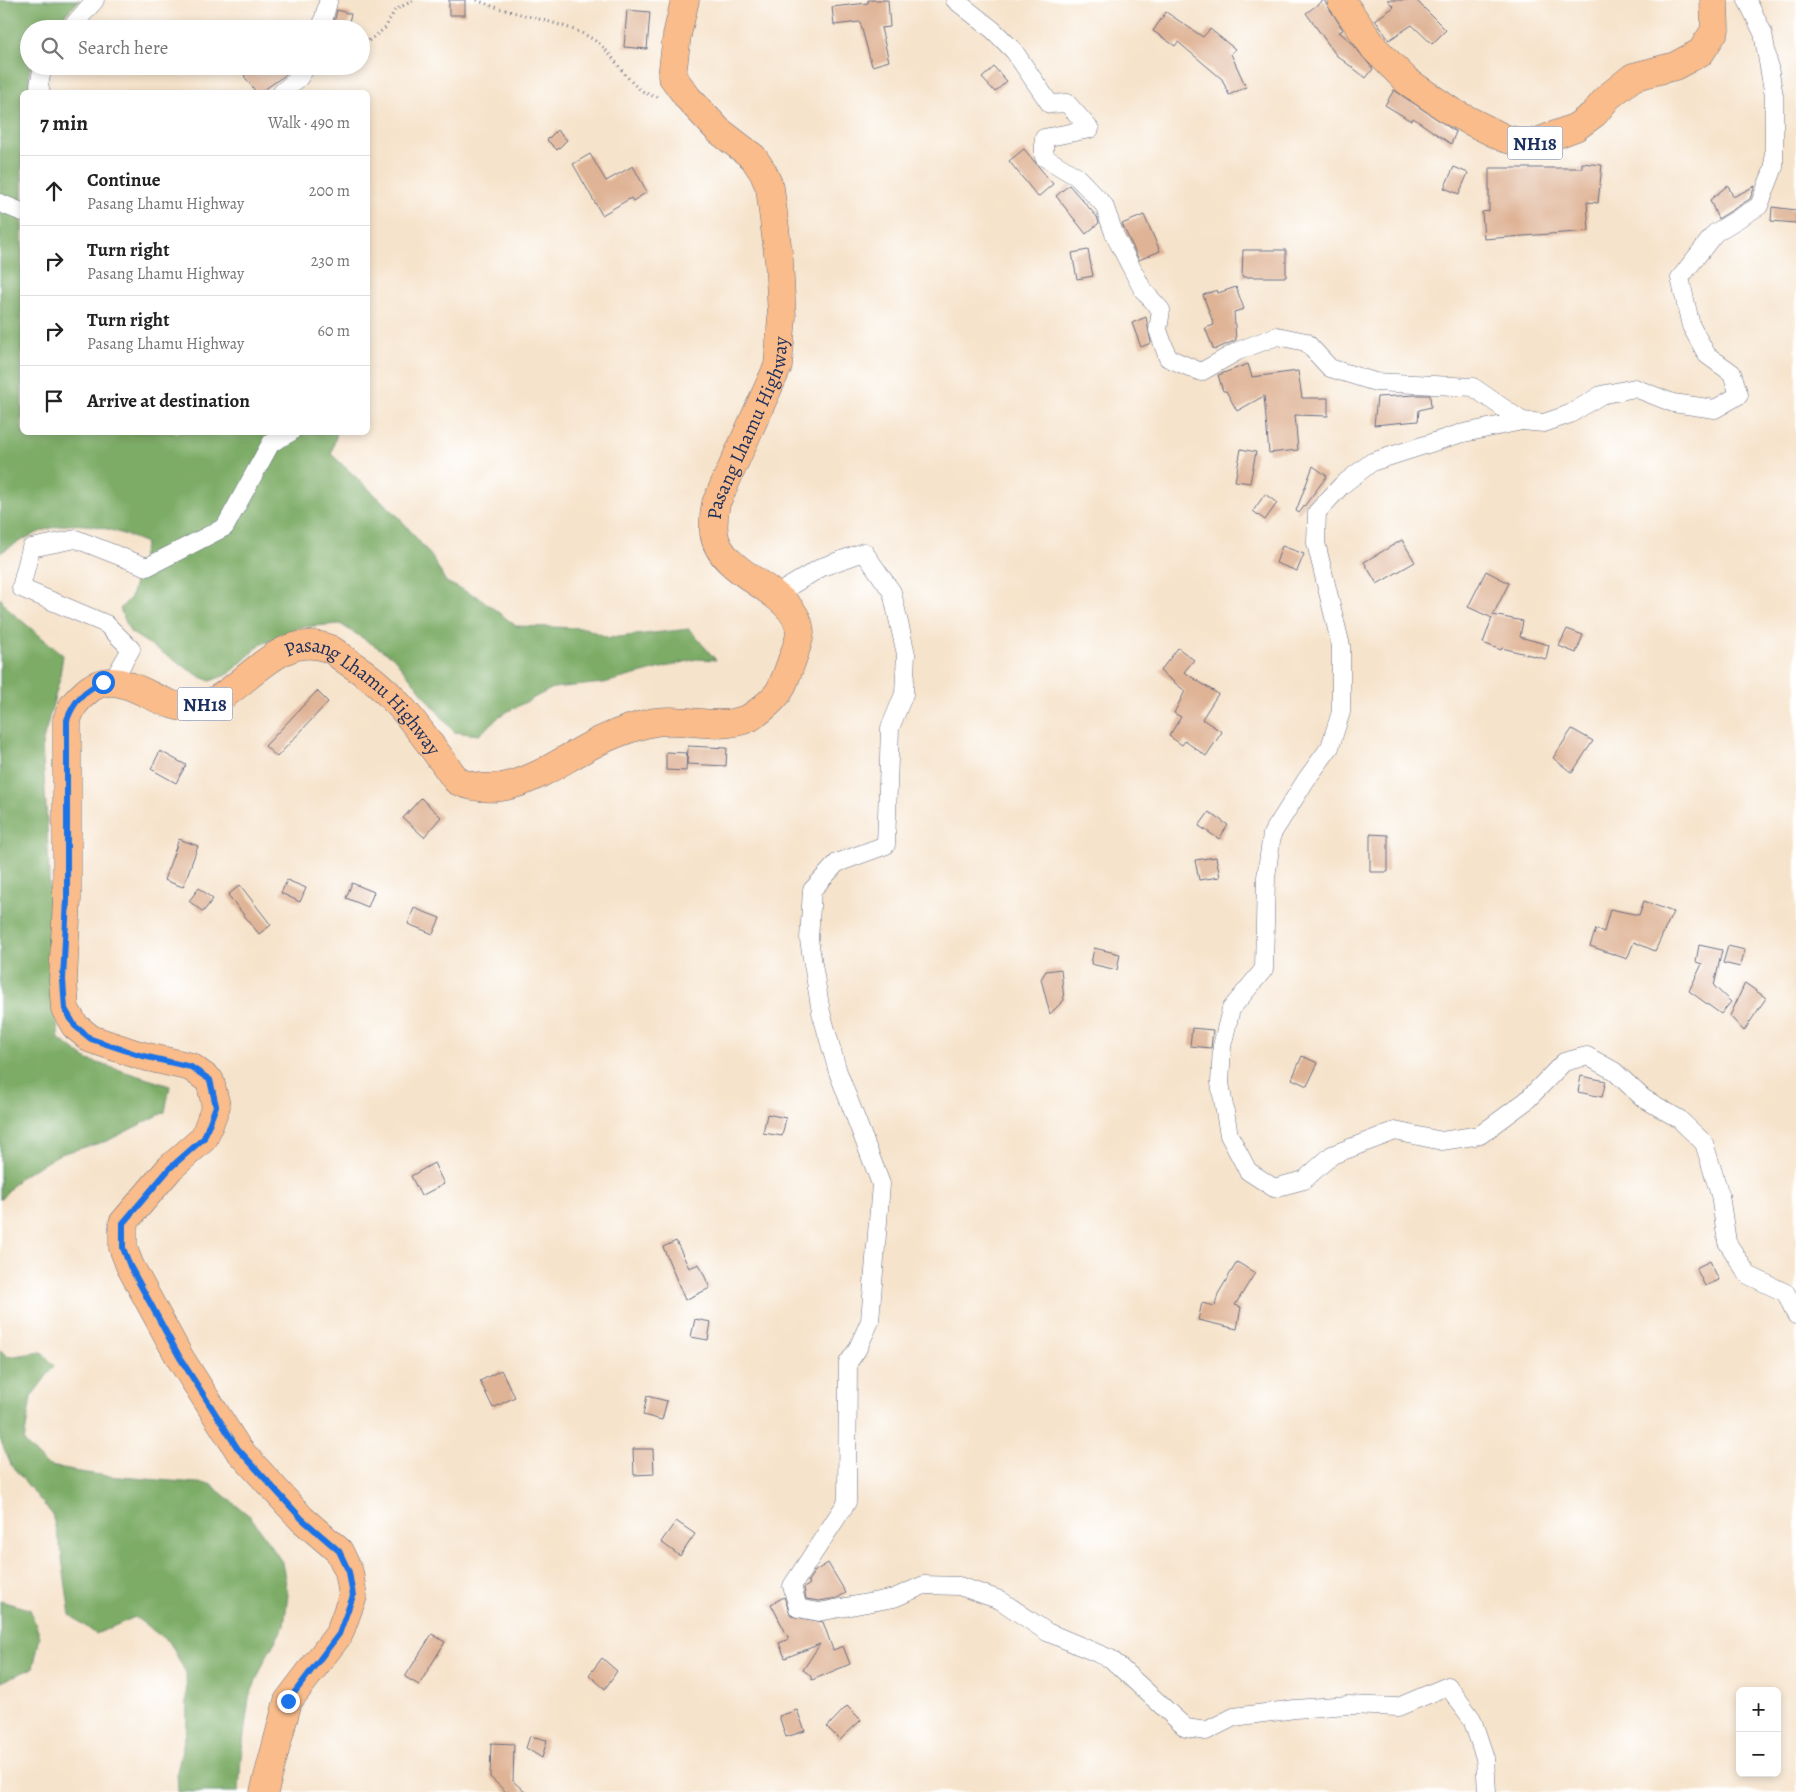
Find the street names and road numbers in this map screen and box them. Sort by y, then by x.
road number: NH18 [1508,126,1562,160]
street label: Pasang Lhamu Highway [701,334,794,521]
street label: Pasang Lhamu Highway [280,632,448,762]
road number: NH18 [178,688,232,721]

